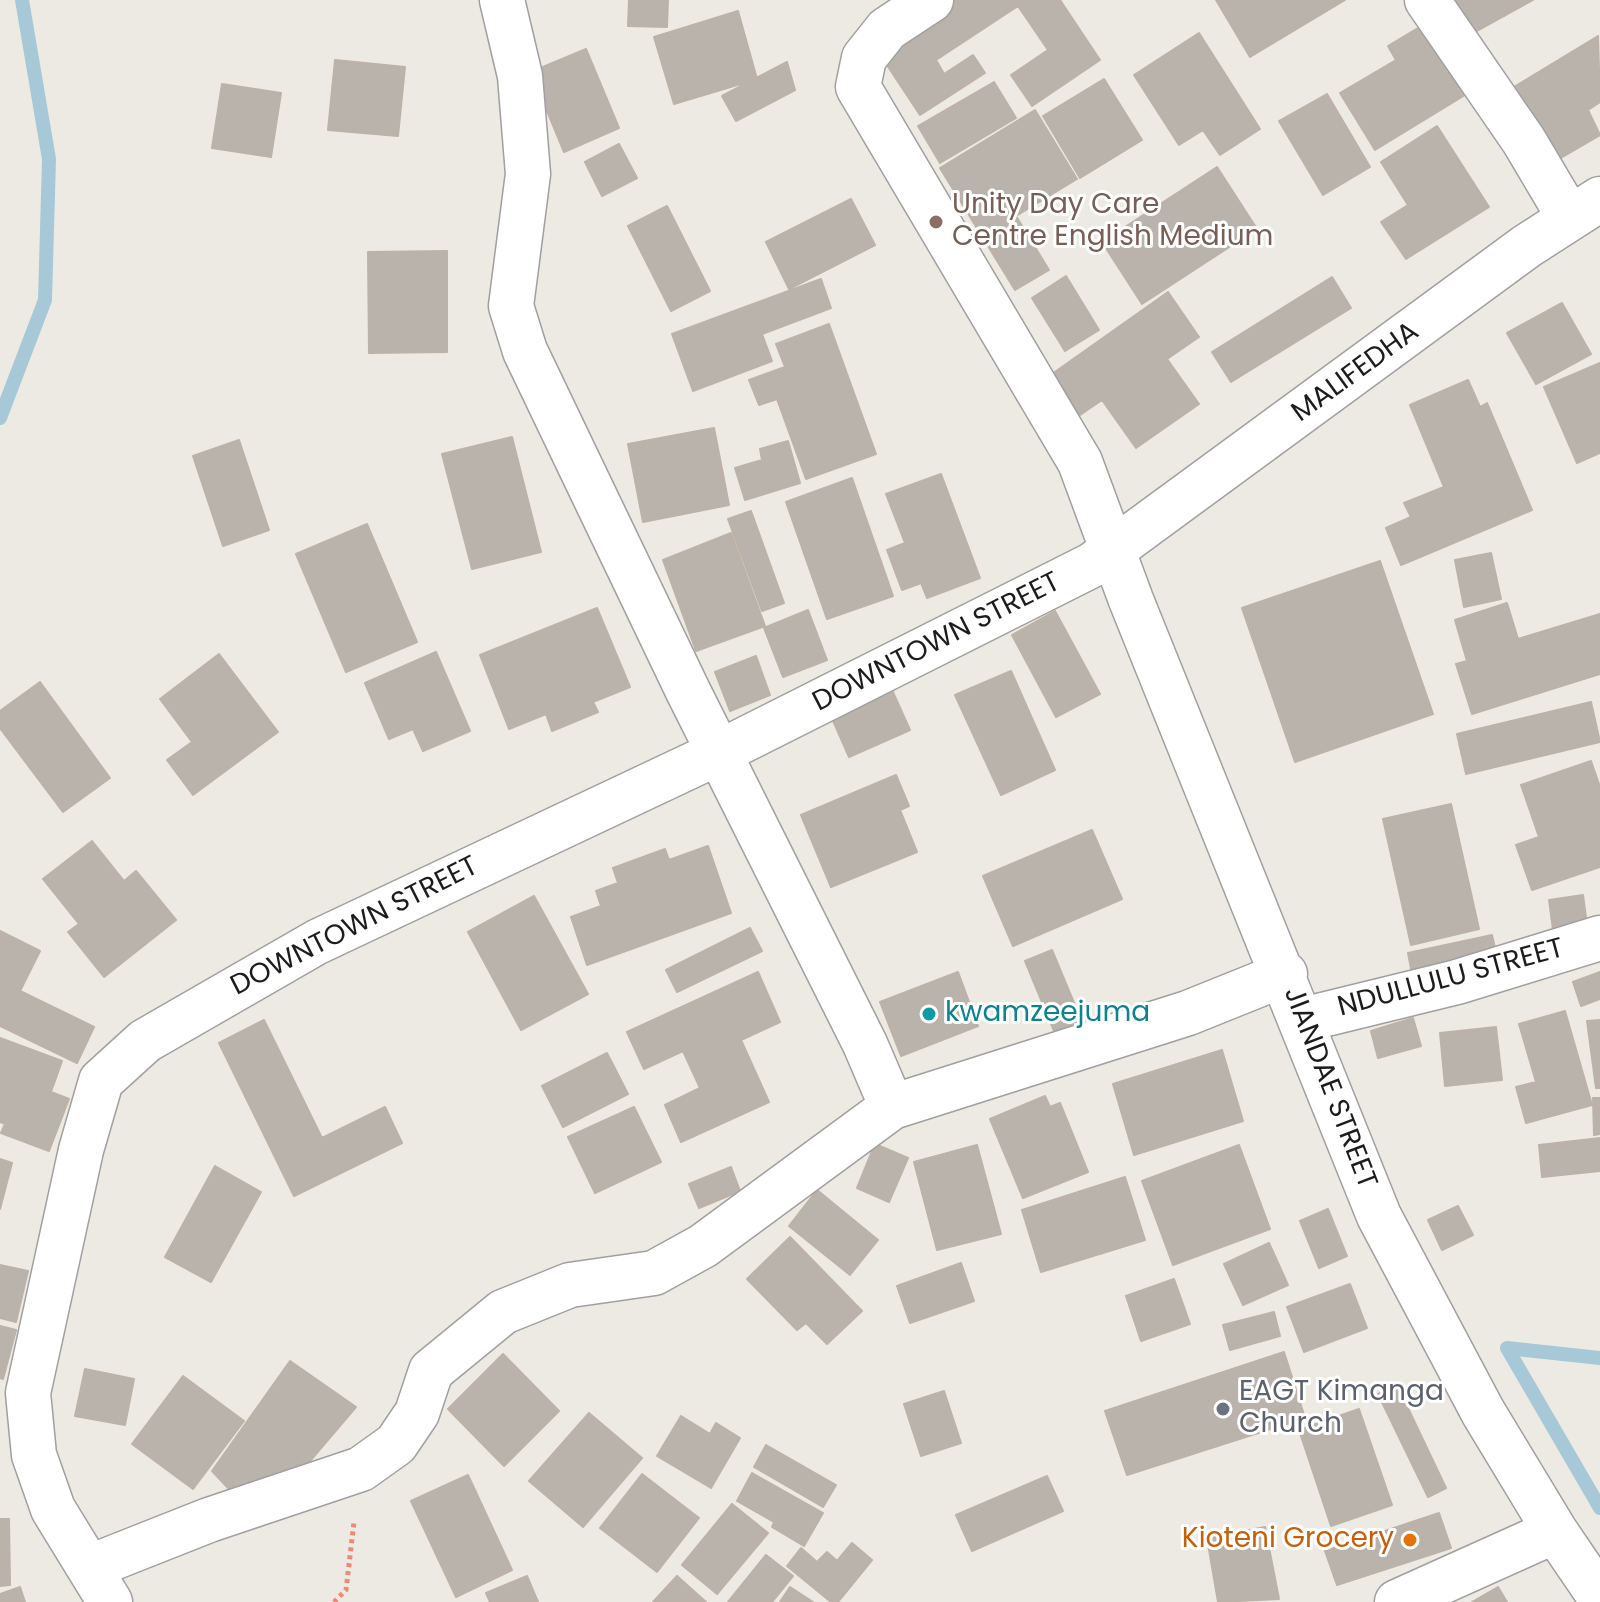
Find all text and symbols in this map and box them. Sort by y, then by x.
place label: Unity Day Care Centre English Medium [952,189,1273,255]
marker: Unity Day Care Centre English Medium [927,213,945,231]
street label: MALIFEDHA [1286,316,1426,430]
street label: DOWNTOWN STREET [808,566,1066,720]
street label: DOWNTOWN STREET [226,850,484,1004]
street label: NDULLULU STREET [1334,933,1568,1025]
street label: JIANDAE STREET [1275,982,1383,1194]
place label: kwamzeejuma [945,997,1150,1031]
marker: kwamzeejuma [920,1005,938,1023]
place label: EAGT Kimanga Church [1239,1376,1444,1442]
marker: EAGT Kimanga Church [1214,1400,1232,1418]
place label: Kioteni Grocery [1182,1523,1394,1557]
marker: Kioteni Grocery [1401,1531,1419,1549]

